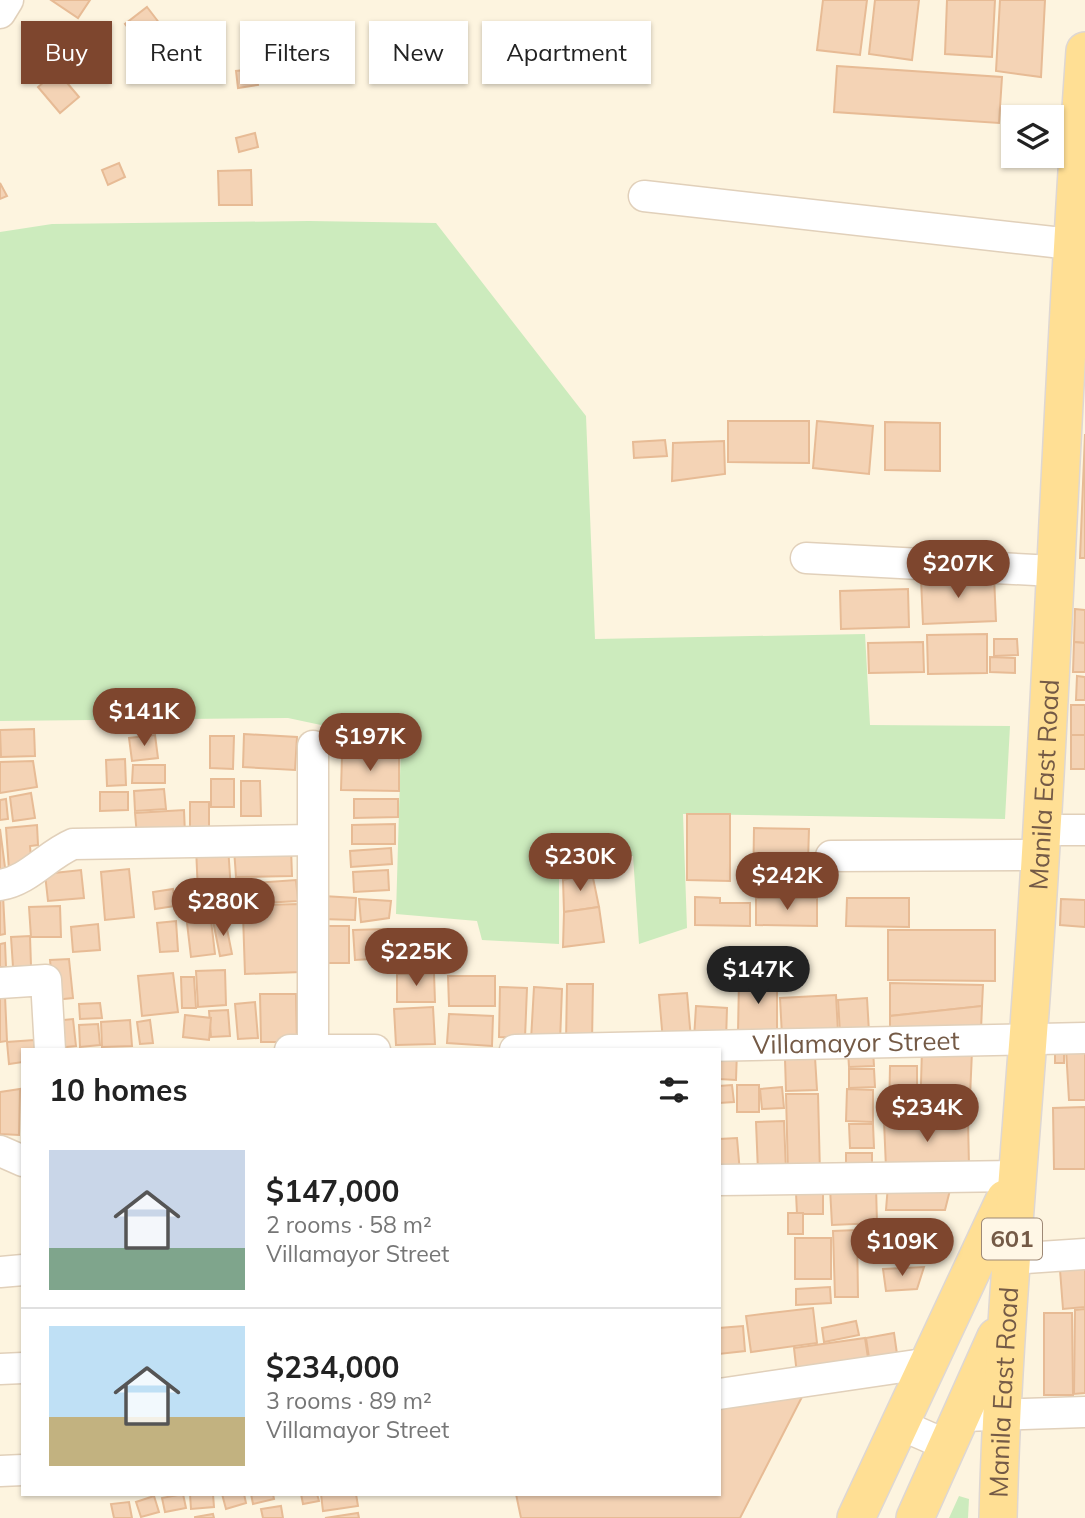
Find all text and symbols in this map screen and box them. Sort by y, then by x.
chip: Buy [21,21,112,84]
chip: Rent [126,21,226,84]
chip: Filters [240,21,355,84]
chip: New [369,21,468,84]
chip: Apartment [482,21,651,84]
map controls [1001,105,1064,168]
button: layers [1001,105,1064,168]
pin: $207K [909,540,1007,600]
text: $207K [923,548,993,577]
street label: Manila East Road [1021,678,1066,891]
pin: $141K [95,688,193,748]
text: $141K [109,696,179,725]
pin: $197K [321,714,419,773]
text: $197K [335,721,405,750]
pin: $230K [531,834,629,893]
text: $230K [545,841,615,870]
pin: $242K [738,852,836,912]
text: $242K [752,860,822,889]
pin: $280K [174,878,272,938]
text: $280K [188,886,258,915]
pin: $225K [367,928,465,988]
text: $225K [381,936,451,965]
pin: $147K [709,946,807,1006]
text: $147K [723,954,793,983]
street label: Villamayor Street [752,1024,960,1061]
text: 10 homes [49,1071,188,1109]
icon: filters [655,1071,693,1109]
pin: $234K [878,1084,976,1144]
text: $234K [892,1092,962,1121]
text: $147,000 [266,1172,399,1210]
icon: home [105,1178,189,1262]
text: 2 rooms · 58 m² [266,1210,432,1239]
pin: $109K [853,1218,951,1278]
road number: 601 [982,1218,1042,1260]
text: $109K [867,1226,937,1255]
text: Villamayor Street [266,1239,449,1268]
street label: Manila East Road [982,1286,1025,1498]
text: $234,000 [266,1348,399,1386]
icon: home [105,1354,189,1438]
text: 3 rooms · 89 m² [266,1386,432,1415]
text: Villamayor Street [266,1415,449,1444]

